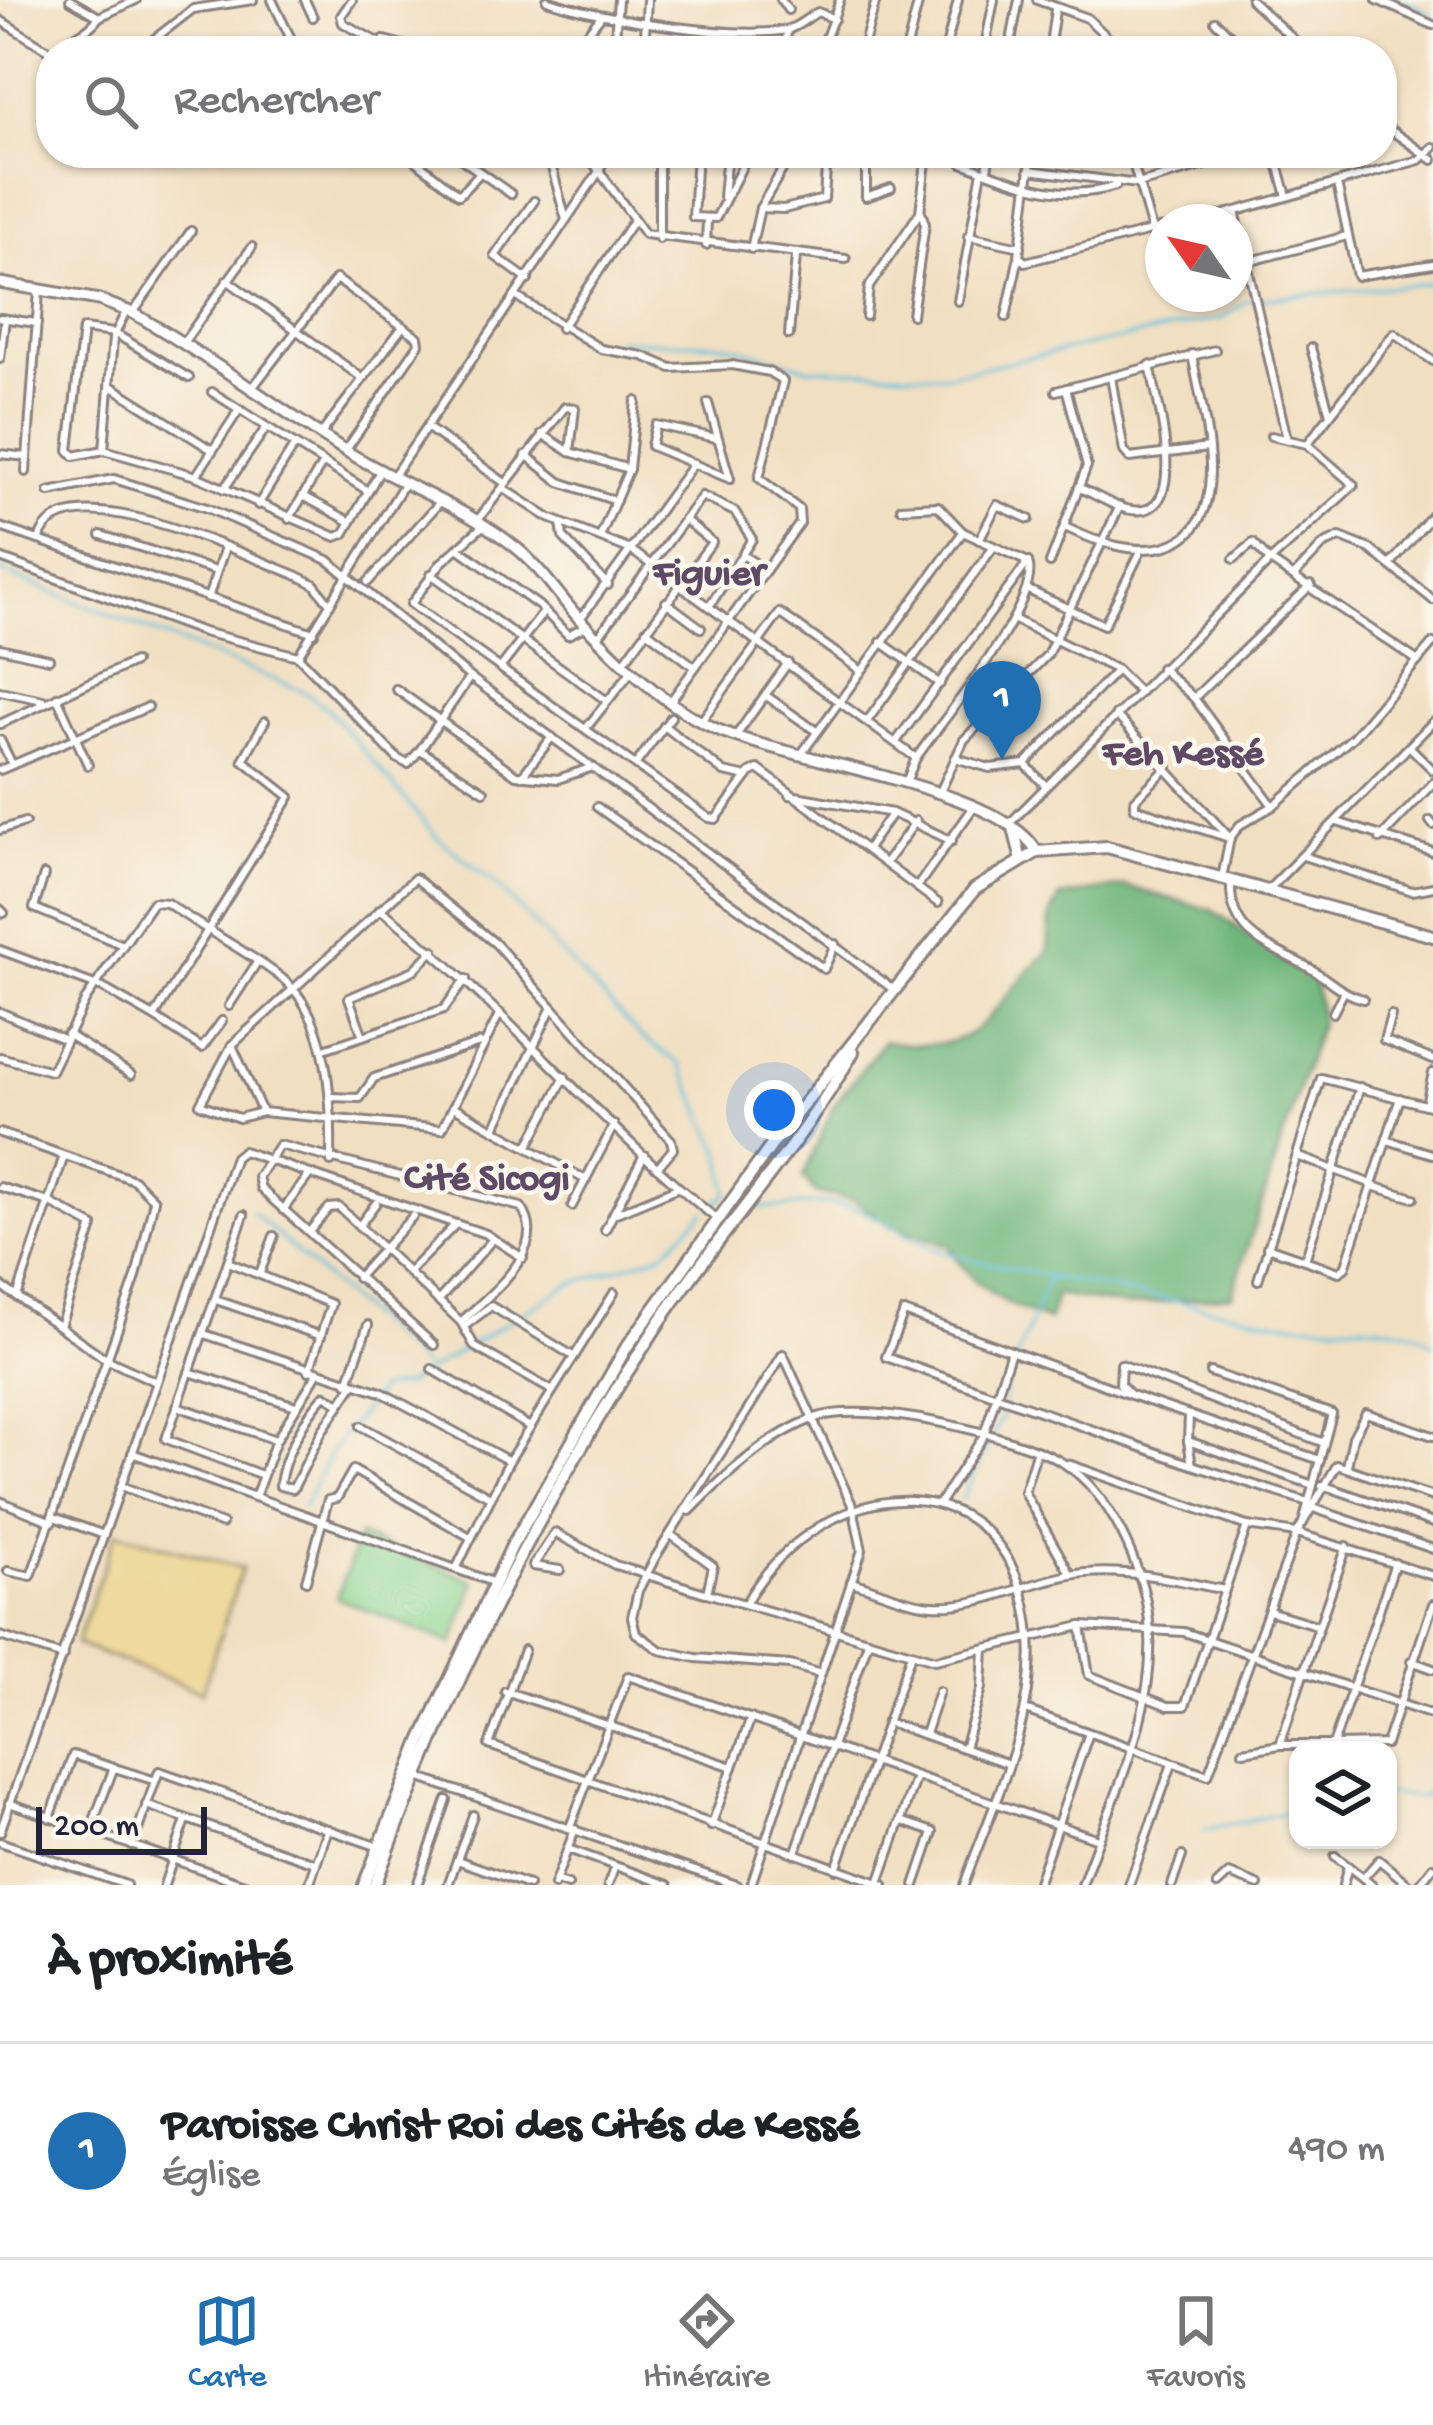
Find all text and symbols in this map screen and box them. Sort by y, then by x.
search box [36,36,1397,168]
icon: search [78,69,144,135]
text: Rechercher [174,76,378,129]
north arrow [1145,204,1253,312]
district label: Figuier [652,553,769,599]
pin: 1 [963,661,1041,760]
district label: Feh Kessé [1102,733,1265,779]
your location [744,1080,804,1140]
district label: Cité Sicogi [404,1158,570,1204]
map controls [1289,1741,1397,1849]
button: layers [1289,1741,1397,1849]
scale bar [36,1801,207,1854]
text: 200 m [54,1809,139,1847]
text: À proximité [48,1933,292,1993]
text: Paroisse Christ Roi des Cités de Kessé [162,2101,859,2154]
text: 1 [79,2128,95,2174]
text: 490 m [1288,2128,1385,2174]
text: Église [162,2154,260,2200]
tab: Carte [188,2288,267,2398]
tab: Itinéraire [643,2288,770,2398]
tab: Favoris [1147,2288,1245,2398]

